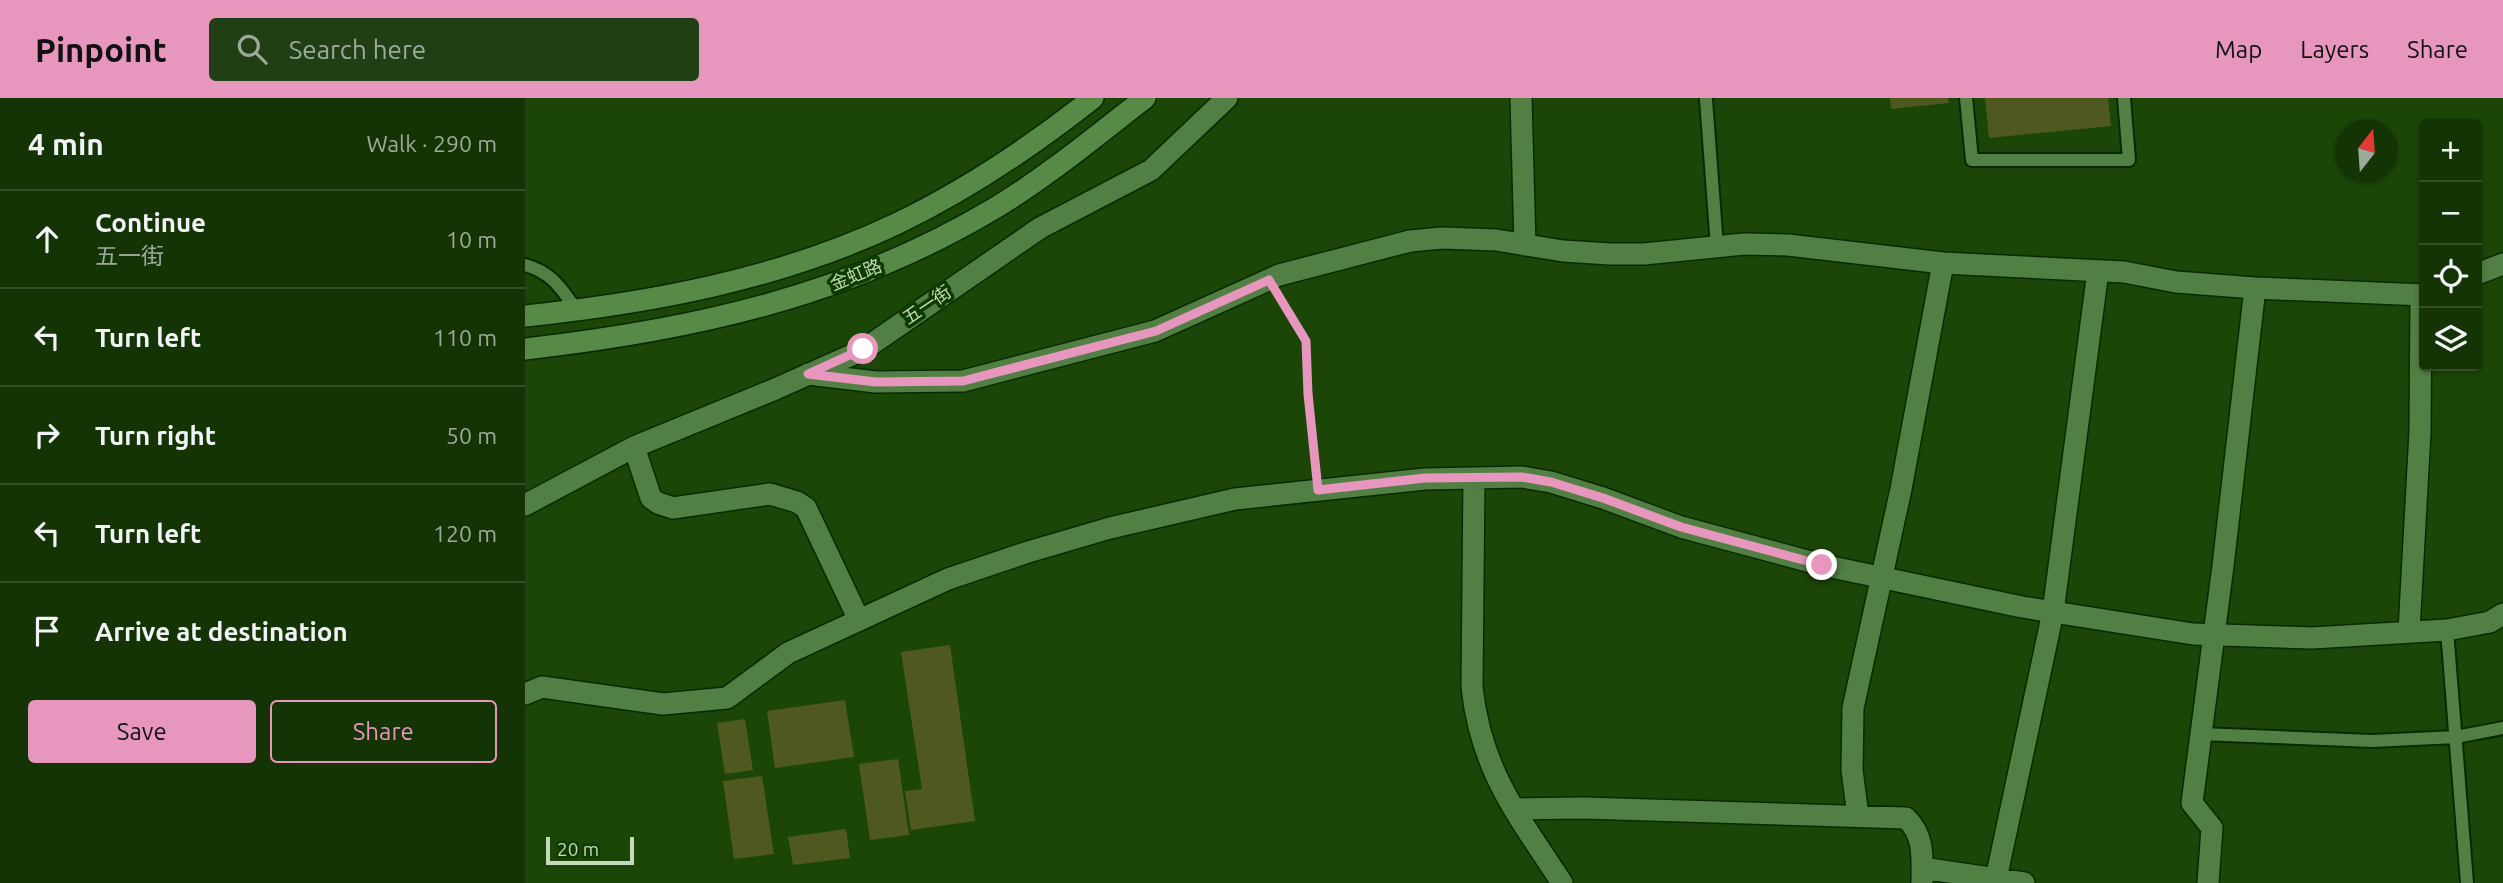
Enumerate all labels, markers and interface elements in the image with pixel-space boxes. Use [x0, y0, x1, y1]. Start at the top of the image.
search box [209, 18, 699, 81]
icon: search [233, 30, 271, 68]
text: Pinpoint [35, 31, 167, 68]
text: Search here [289, 35, 426, 64]
text: Map [2215, 36, 2262, 63]
text: Layers [2300, 36, 2369, 63]
text: Share [2407, 36, 2468, 63]
north arrow [2335, 119, 2398, 182]
map controls [2419, 119, 2482, 371]
button: + [2419, 119, 2482, 182]
text: 4 min [28, 127, 104, 161]
text: Walk · 290 m [366, 131, 497, 156]
button: − [2419, 182, 2482, 245]
text: Continue [95, 208, 206, 237]
icon: ahead [28, 220, 66, 258]
text: 10 m [446, 227, 497, 252]
text: 五一街 [95, 243, 164, 268]
button: locate [2419, 245, 2482, 308]
street label: 金虹路 [827, 255, 884, 293]
street label: 五一街 [898, 281, 954, 328]
button: layers [2419, 308, 2482, 371]
icon: left [28, 318, 66, 356]
text: Turn left [95, 323, 201, 352]
text: 110 m [433, 325, 497, 350]
route start [847, 333, 878, 364]
icon: right [28, 416, 66, 454]
text: Turn right [95, 421, 216, 450]
text: 50 m [446, 423, 497, 448]
icon: left [28, 514, 66, 552]
text: Turn left [95, 519, 201, 548]
text: 120 m [433, 521, 497, 546]
route end [1806, 549, 1837, 580]
icon: arrive [28, 612, 66, 650]
text: Arrive at destination [95, 617, 348, 646]
button: Save [28, 700, 256, 763]
button: Share [270, 700, 497, 763]
scale bar [546, 834, 633, 866]
text: 20 m [557, 838, 599, 860]

